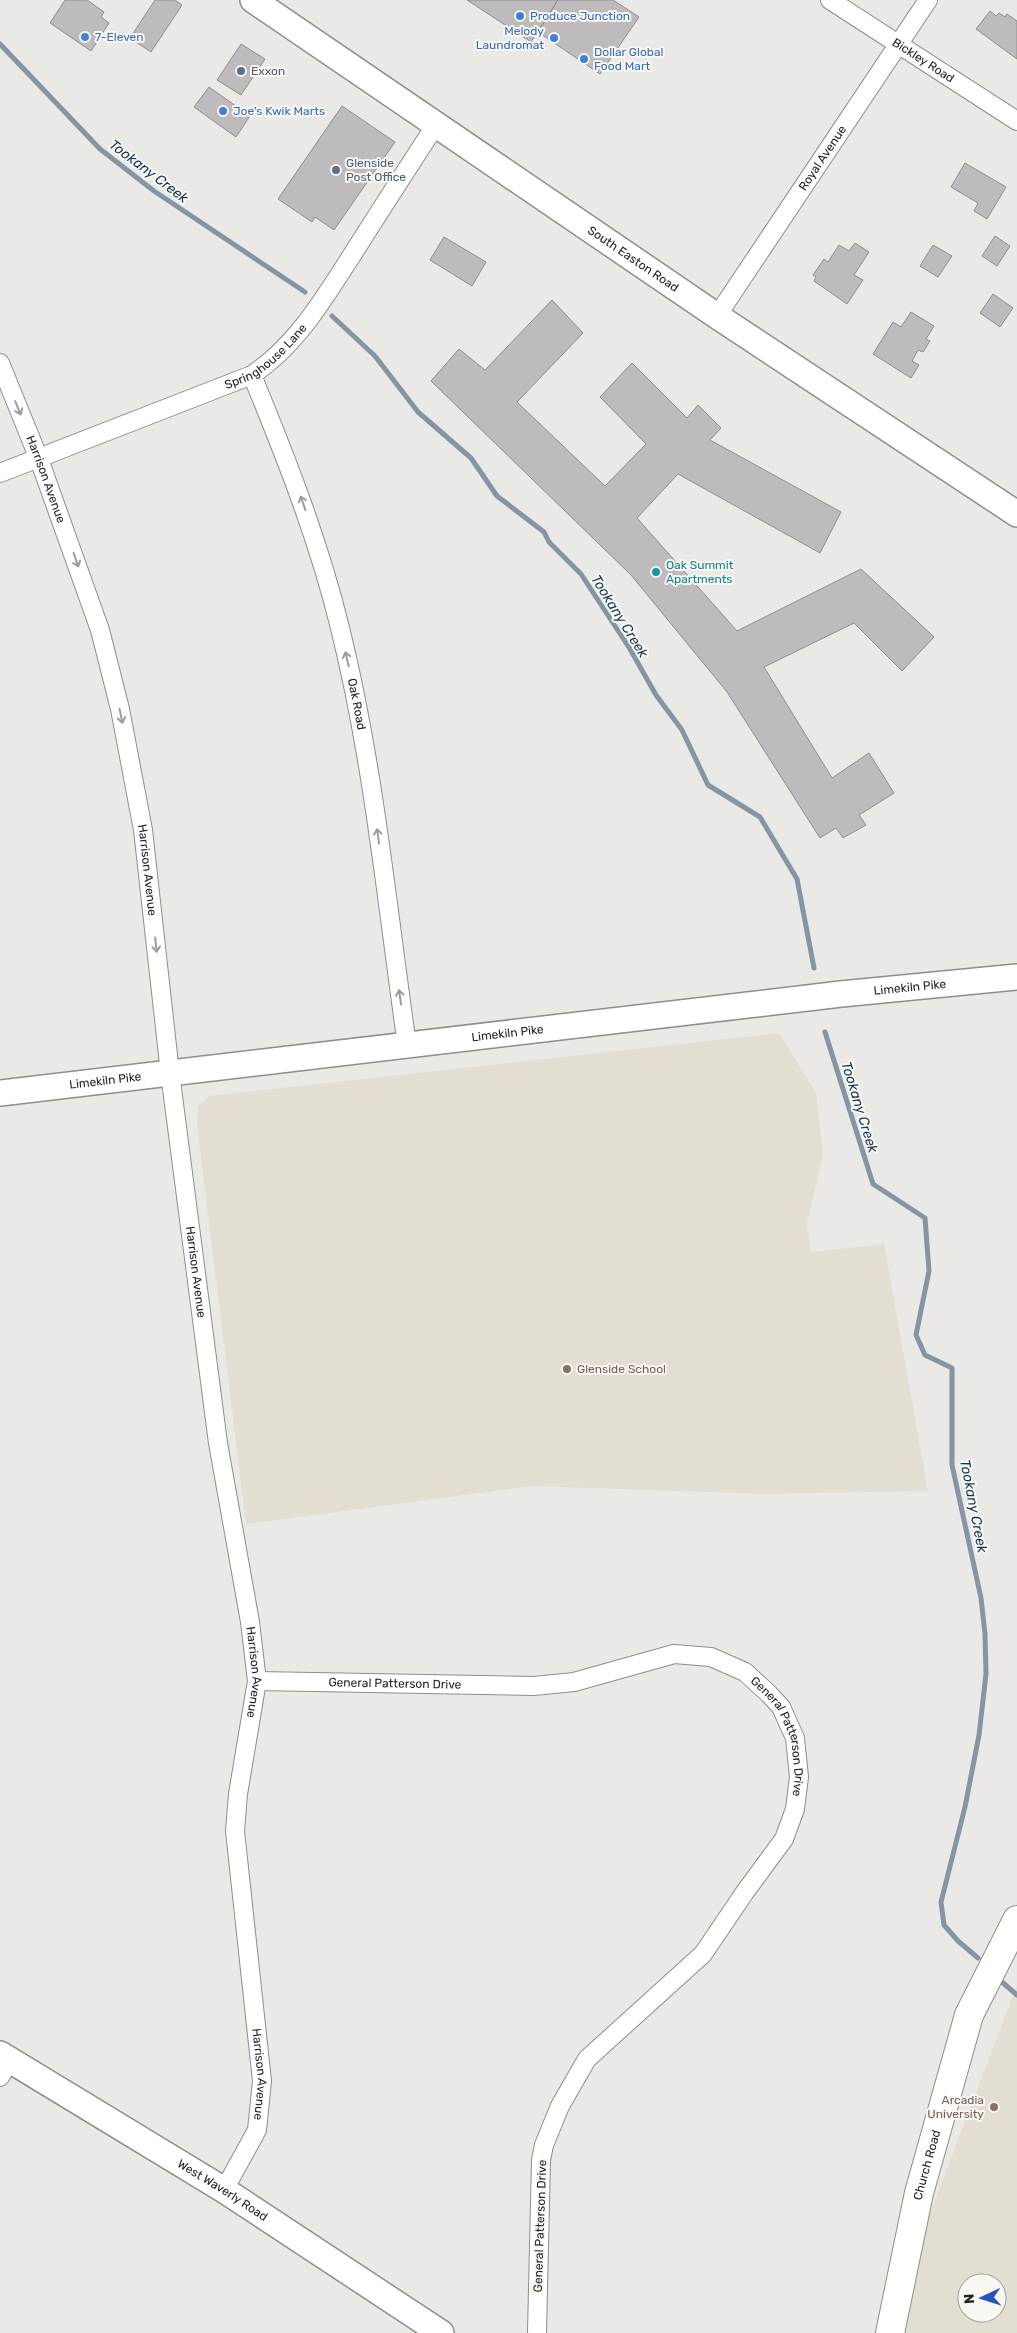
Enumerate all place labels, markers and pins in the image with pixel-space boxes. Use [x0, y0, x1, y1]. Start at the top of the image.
place label: Produce Junction [530, 9, 630, 23]
marker: Produce Junction [514, 10, 526, 22]
place label: Melody Laundromat [476, 24, 544, 52]
place label: 7-Eleven [95, 30, 144, 44]
marker: 7-Eleven [79, 31, 91, 43]
marker: Melody Laundromat [548, 32, 560, 44]
place label: Dollar Global Food Mart [594, 45, 664, 73]
marker: Dollar Global Food Mart [578, 53, 590, 65]
place label: Exxon [251, 64, 285, 78]
marker: Exxon [235, 65, 247, 77]
place label: Joe's Kwik Marts [233, 104, 325, 118]
marker: Joe's Kwik Marts [217, 105, 229, 117]
place label: Glenside Post Office [346, 156, 406, 184]
marker: Glenside Post Office [330, 164, 342, 176]
place label: Oak Summit Apartments [666, 558, 734, 586]
marker: Oak Summit Apartments [650, 566, 662, 578]
place label: Glenside School [577, 1362, 666, 1376]
marker: Glenside School [561, 1363, 573, 1375]
place label: Arcadia University [927, 2093, 984, 2121]
marker: Arcadia University [988, 2101, 1000, 2113]

